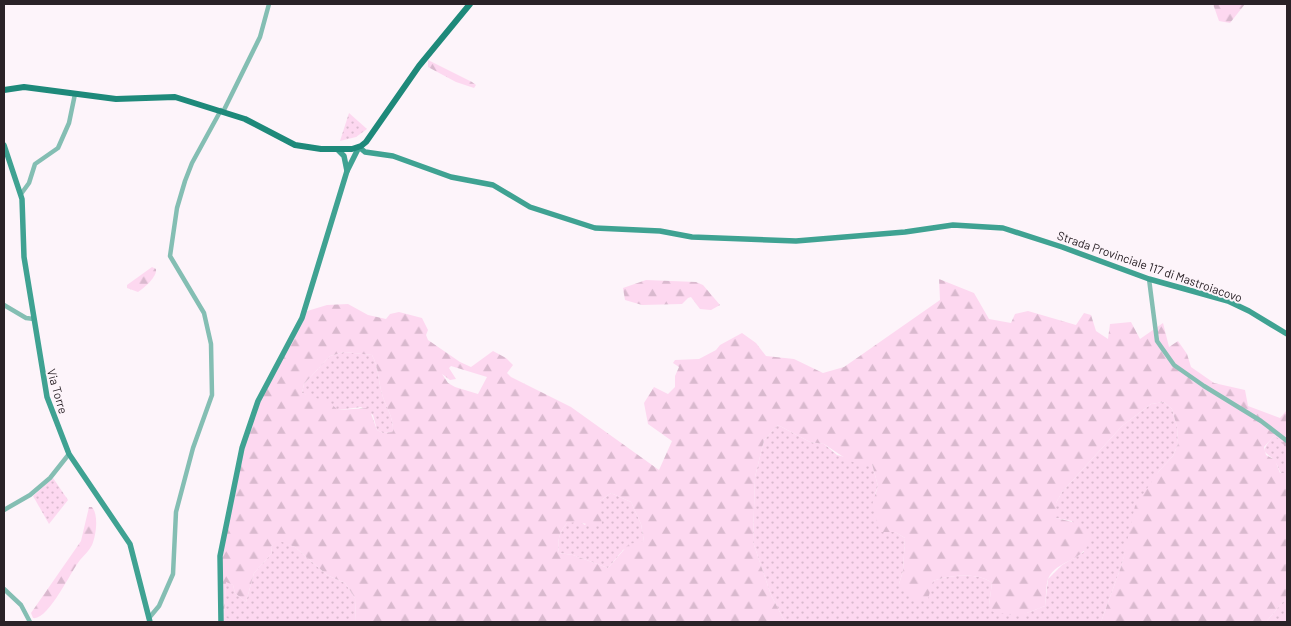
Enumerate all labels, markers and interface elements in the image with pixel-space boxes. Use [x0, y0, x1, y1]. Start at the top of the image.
street label: Strada Provinciale 117 di Mastroiacovo [1056, 228, 1244, 304]
street label: Via Torre [45, 367, 71, 415]

